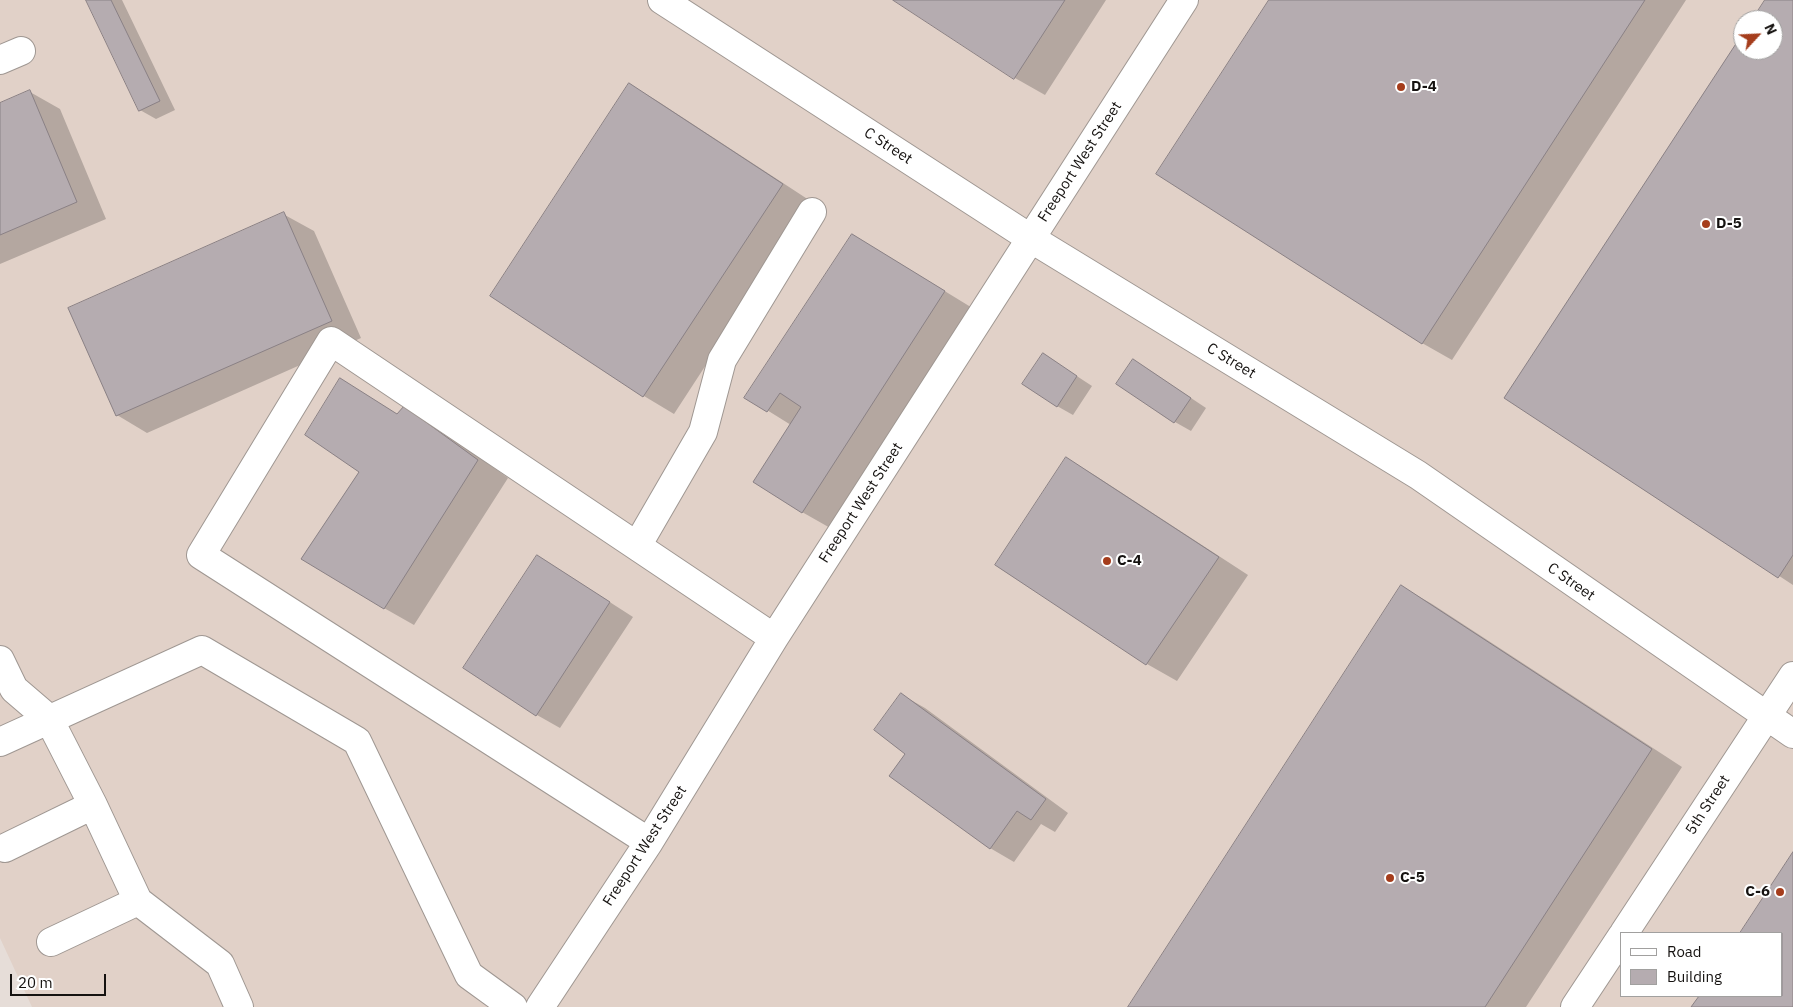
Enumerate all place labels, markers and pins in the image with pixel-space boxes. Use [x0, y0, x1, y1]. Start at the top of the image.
place label: D-4 [1411, 78, 1437, 96]
marker: D-4 [1395, 81, 1407, 93]
place label: D-5 [1716, 215, 1742, 233]
marker: D-5 [1700, 218, 1712, 230]
place label: C-4 [1117, 552, 1142, 570]
marker: C-4 [1101, 555, 1113, 567]
place label: C-5 [1400, 869, 1425, 887]
marker: C-5 [1384, 872, 1396, 884]
place label: C-6 [1745, 883, 1770, 901]
marker: C-6 [1774, 886, 1786, 898]

